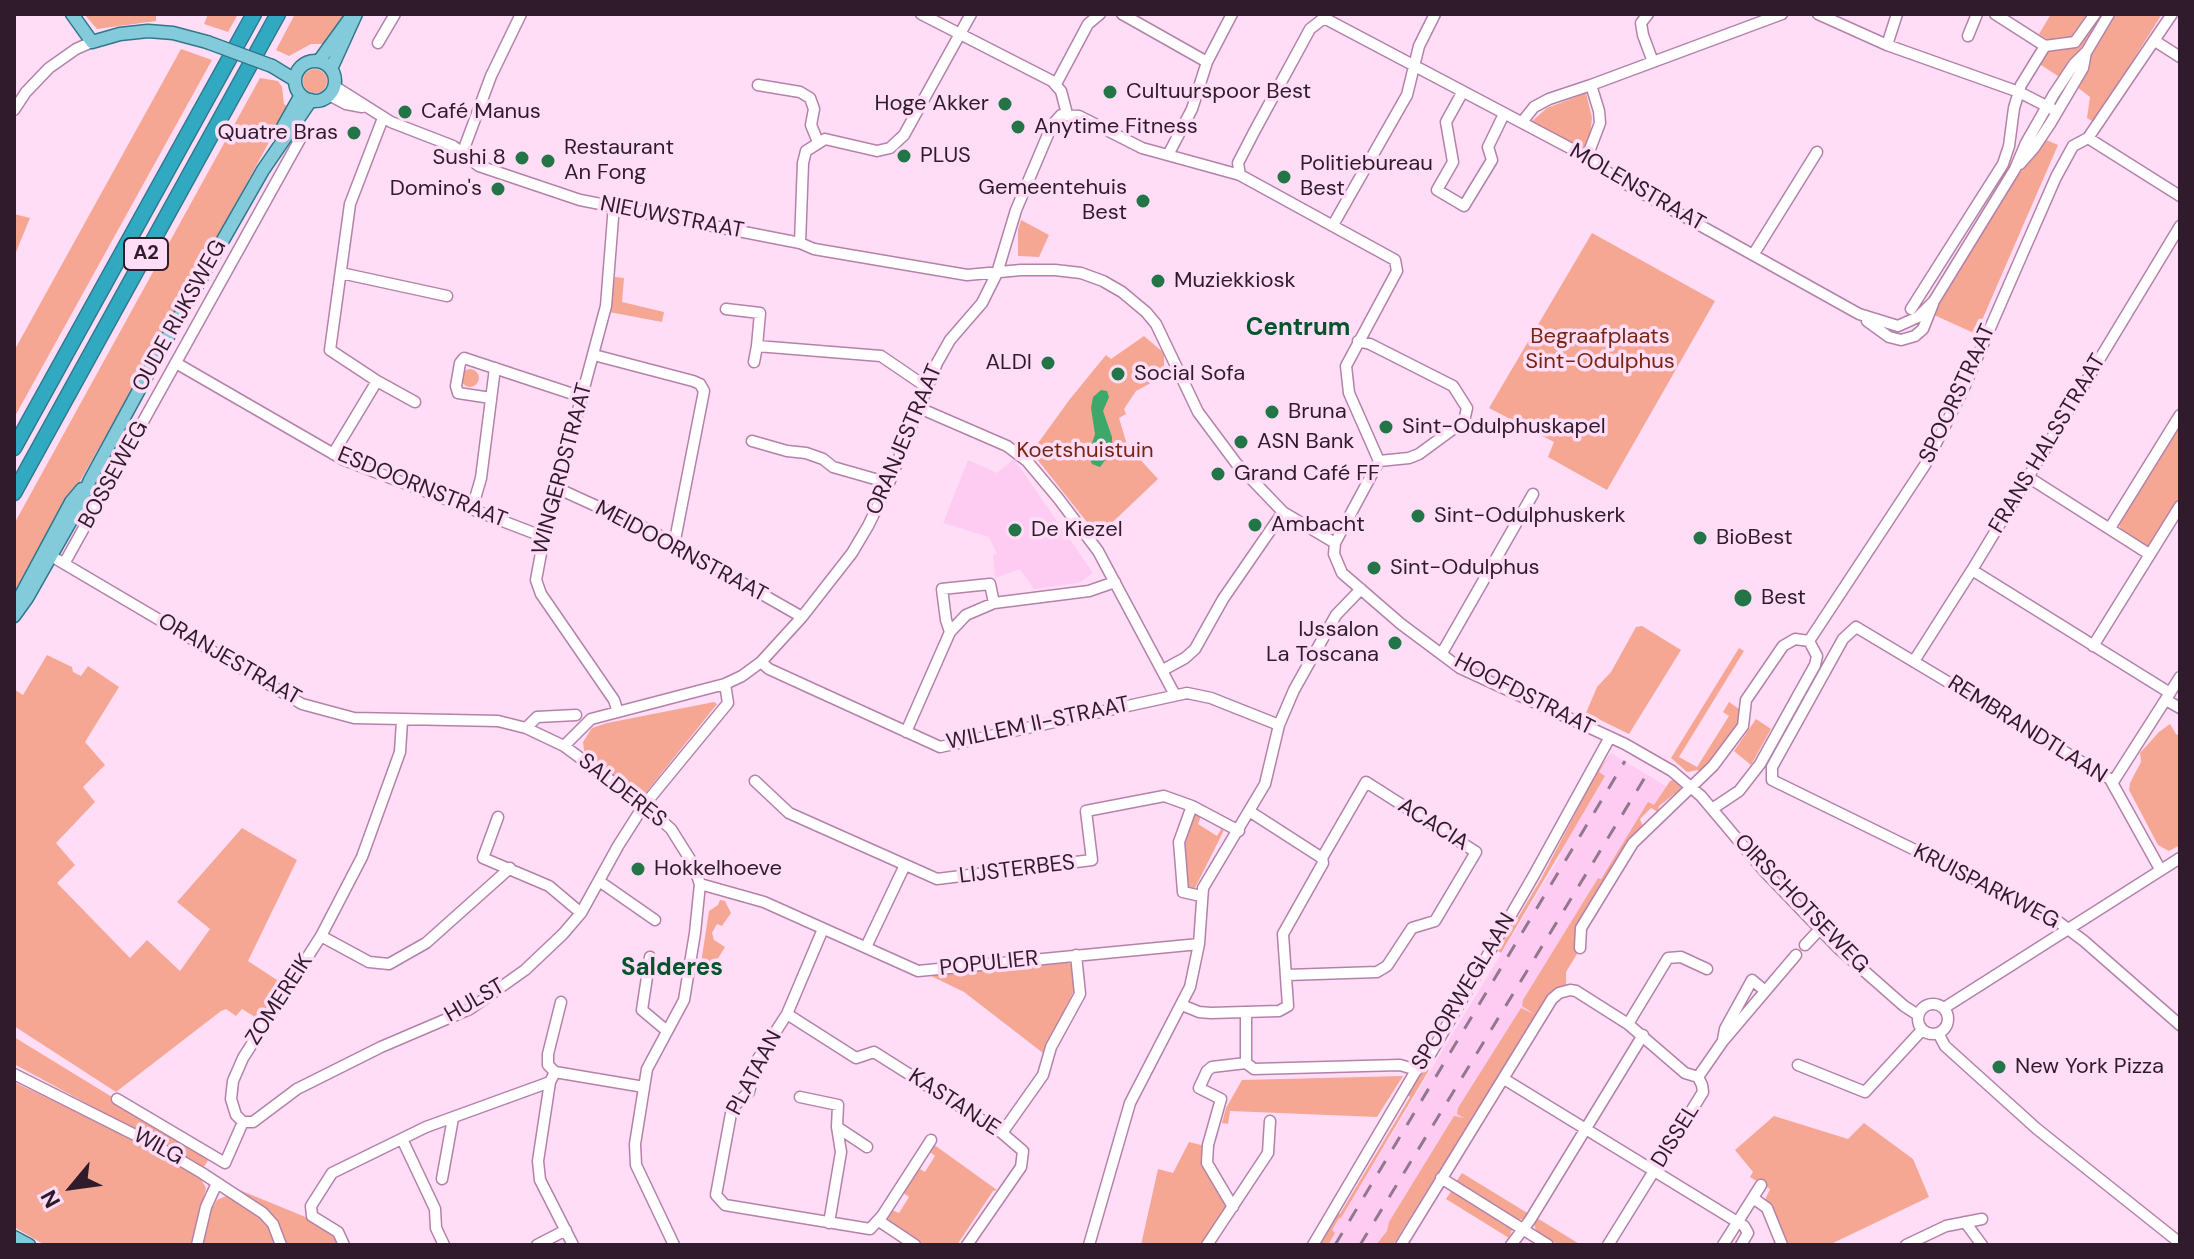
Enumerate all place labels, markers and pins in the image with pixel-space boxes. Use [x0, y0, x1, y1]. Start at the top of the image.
place label: Cultuurspoor Best [1126, 79, 1311, 105]
marker: Cultuurspoor Best [1101, 83, 1119, 101]
place label: Hoge Akker [875, 91, 989, 117]
marker: Hoge Akker [996, 95, 1014, 113]
place label: Café Manus [421, 99, 541, 125]
marker: Café Manus [396, 103, 414, 121]
place label: Anytime Fitness [1034, 114, 1198, 140]
marker: Anytime Fitness [1009, 118, 1027, 136]
place label: Quatre Bras [218, 120, 338, 146]
marker: Quatre Bras [345, 124, 363, 142]
place label: Restaurant An Fong [564, 135, 674, 186]
place label: PLUS [920, 143, 971, 169]
place label: Sushi 8 [432, 145, 506, 171]
marker: PLUS [895, 147, 913, 165]
marker: Sushi 8 [513, 149, 531, 167]
place label: Politiebureau Best [1300, 151, 1433, 202]
marker: Restaurant An Fong [539, 152, 557, 170]
marker: Politiebureau Best [1275, 168, 1293, 186]
place label: Gemeentehuis Best [978, 175, 1127, 226]
place label: Domino's [390, 176, 482, 202]
marker: Domino's [489, 180, 507, 198]
marker: Gemeentehuis Best [1134, 192, 1152, 210]
place label: Muziekkiosk [1174, 268, 1296, 294]
marker: Muziekkiosk [1149, 272, 1167, 290]
place label: ALDI [986, 350, 1032, 376]
marker: ALDI [1039, 354, 1057, 372]
place label: Social Sofa [1134, 361, 1245, 387]
marker: Social Sofa [1109, 365, 1127, 383]
place label: Bruna [1288, 399, 1347, 425]
marker: Bruna [1263, 403, 1281, 421]
place label: Sint-Odulphuskapel [1402, 414, 1606, 440]
marker: Sint-Odulphuskapel [1377, 418, 1395, 436]
place label: ASN Bank [1257, 429, 1354, 455]
marker: ASN Bank [1232, 433, 1250, 451]
place label: Grand Café FF [1234, 461, 1380, 487]
marker: Grand Café FF [1209, 465, 1227, 483]
place label: Sint-Odulphuskerk [1434, 503, 1626, 529]
marker: Sint-Odulphuskerk [1409, 507, 1427, 525]
place label: Ambacht [1271, 512, 1365, 538]
marker: Ambacht [1246, 516, 1264, 534]
place label: De Kiezel [1031, 517, 1123, 543]
marker: De Kiezel [1006, 521, 1024, 539]
place label: BioBest [1716, 525, 1793, 551]
marker: BioBest [1691, 529, 1709, 547]
place label: Sint-Odulphus [1390, 555, 1540, 581]
marker: Sint-Odulphus [1365, 559, 1383, 577]
place label: Best [1761, 585, 1806, 611]
marker: Best [1732, 587, 1754, 609]
place label: IJssalon La Toscana [1266, 617, 1379, 668]
marker: IJssalon La Toscana [1386, 634, 1404, 652]
place label: Hokkelhoeve [654, 856, 782, 882]
marker: Hokkelhoeve [629, 860, 647, 878]
place label: New York Pizza [2015, 1054, 2164, 1080]
marker: New York Pizza [1990, 1058, 2008, 1076]

